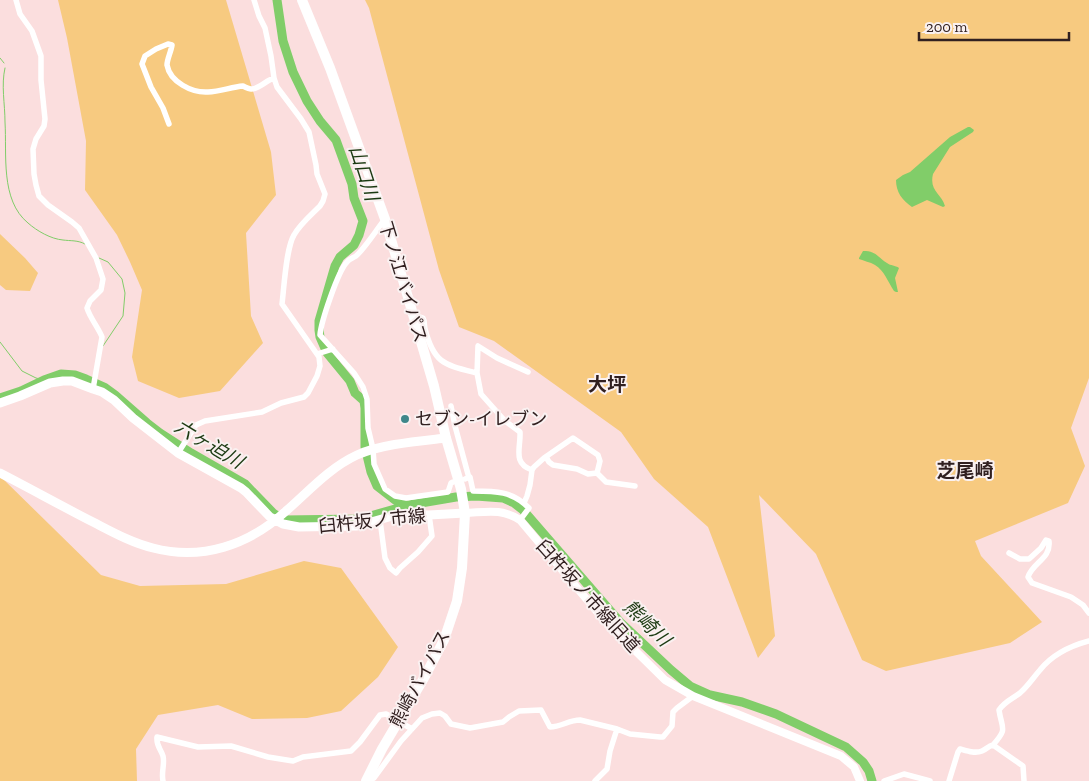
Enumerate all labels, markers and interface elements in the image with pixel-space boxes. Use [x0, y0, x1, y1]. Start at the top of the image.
scale bar [919, 10, 1069, 42]
text: 200 m [926, 18, 967, 36]
water label: 山口川 [344, 142, 384, 206]
street label: 下ノ江バイパス [374, 219, 432, 345]
district label: 大坪 [588, 373, 626, 396]
place label: セブン-イレブン [415, 408, 547, 430]
marker: セブン-イレブン [399, 413, 411, 425]
water label: 六ヶ迫川 [170, 415, 249, 474]
district label: 芝尾崎 [936, 459, 994, 482]
street label: 臼杵坂ノ市線 [317, 504, 427, 538]
street label: 臼杵坂ノ市線旧道 [532, 535, 644, 657]
water label: 熊崎川 [619, 595, 677, 652]
street label: 熊崎バイパス [385, 626, 455, 732]

